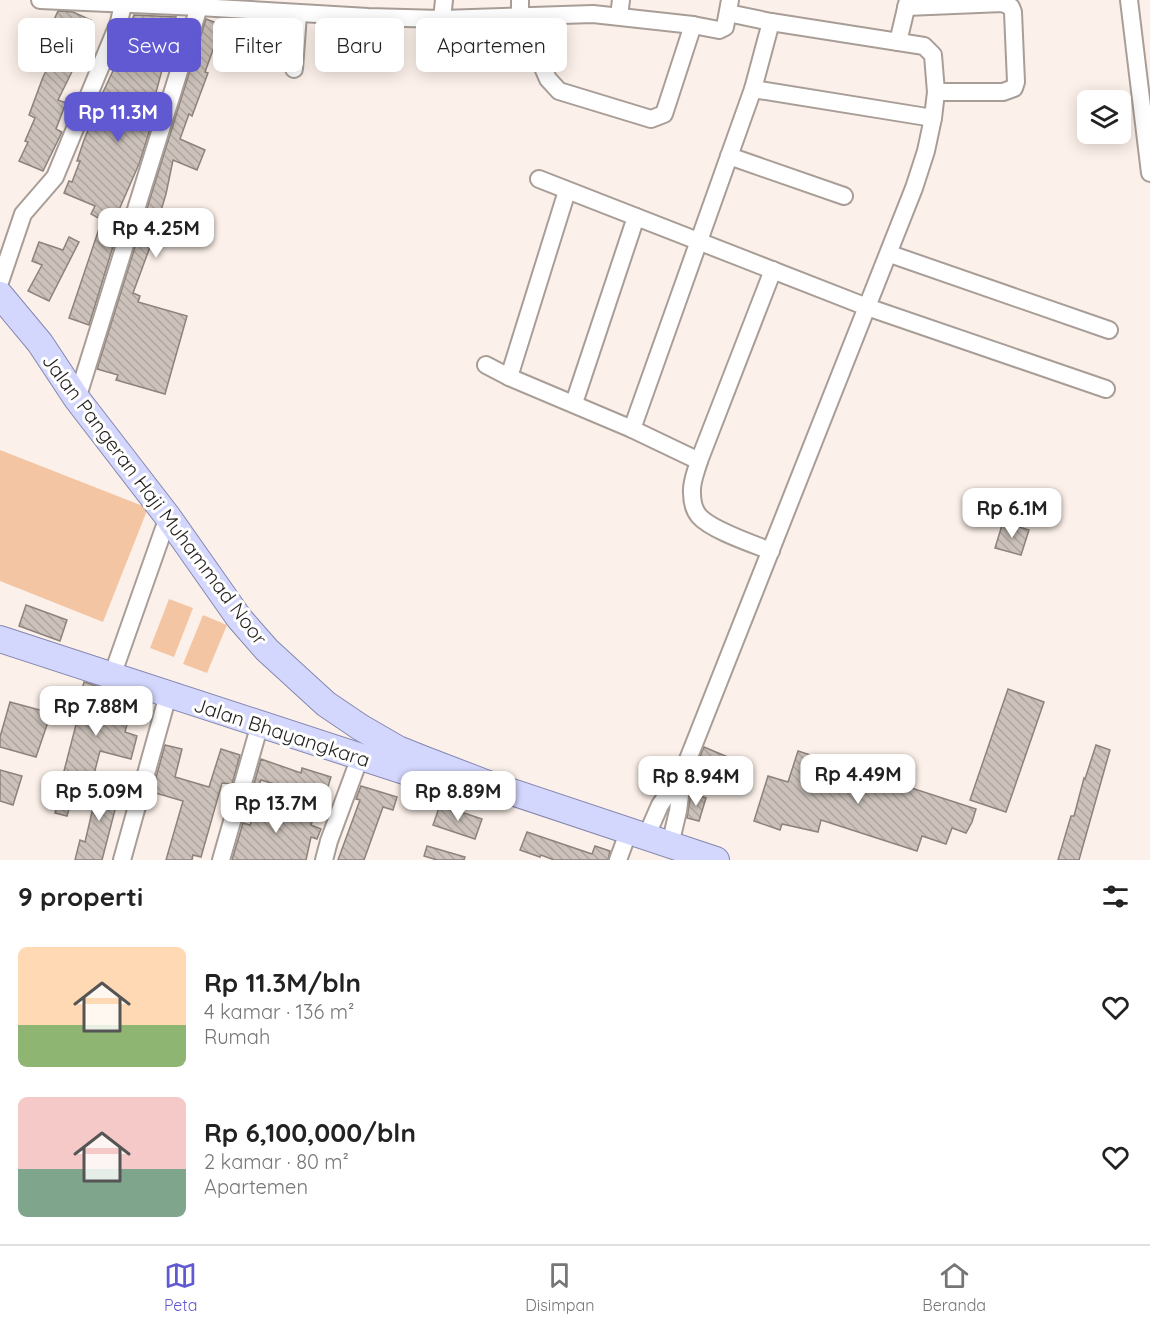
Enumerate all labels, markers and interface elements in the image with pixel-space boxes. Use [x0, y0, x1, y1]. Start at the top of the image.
chip: Beli [18, 18, 95, 72]
chip: Sewa [107, 18, 201, 72]
chip: Filter [213, 18, 303, 72]
chip: Baru [315, 18, 404, 72]
chip: Apartemen [416, 18, 567, 72]
map controls [1077, 90, 1131, 144]
button: layers [1077, 90, 1131, 144]
pin: Rp 11.3M [56, 92, 180, 143]
text: Rp 11.3M [78, 99, 158, 124]
pin: Rp 4.25M [94, 208, 218, 259]
text: Rp 4.25M [112, 215, 200, 240]
street label: Jalan Pangeran Haji Muhammad Noor [37, 348, 273, 650]
pin: Rp 6.1M [957, 488, 1067, 539]
text: Rp 6.1M [976, 495, 1048, 520]
pin: Rp 7.88M [34, 686, 158, 737]
street label: Jalan Bhayangkara [191, 692, 373, 772]
text: Rp 7.88M [54, 693, 138, 718]
pin: Rp 4.49M [796, 754, 920, 805]
pin: Rp 8.94M [634, 756, 758, 807]
text: Rp 4.49M [814, 761, 902, 786]
text: Rp 8.94M [652, 763, 740, 788]
pin: Rp 5.09M [37, 771, 161, 822]
pin: Rp 8.89M [396, 771, 520, 822]
text: Rp 5.09M [55, 778, 143, 803]
text: Rp 8.89M [415, 778, 501, 803]
pin: Rp 13.7M [214, 783, 338, 834]
text: Rp 13.7M [235, 790, 317, 815]
text: 9 properti [18, 880, 143, 913]
icon: filters [1099, 880, 1132, 913]
text: Rp 11.3M/bln [204, 966, 361, 999]
icon: home [66, 971, 138, 1043]
icon: heart [1099, 991, 1132, 1024]
text: 4 kamar · 136 m² [204, 999, 354, 1024]
text: Rumah [204, 1024, 270, 1049]
text: Rp 6,100,000/bln [204, 1116, 416, 1149]
icon: home [66, 1121, 138, 1193]
icon: heart [1099, 1141, 1132, 1174]
text: 2 kamar · 80 m² [204, 1149, 349, 1174]
text: Apartemen [204, 1174, 308, 1199]
tab: Peta [164, 1259, 197, 1315]
tab: Disimpan [525, 1259, 594, 1315]
tab: Beranda [922, 1259, 986, 1315]

